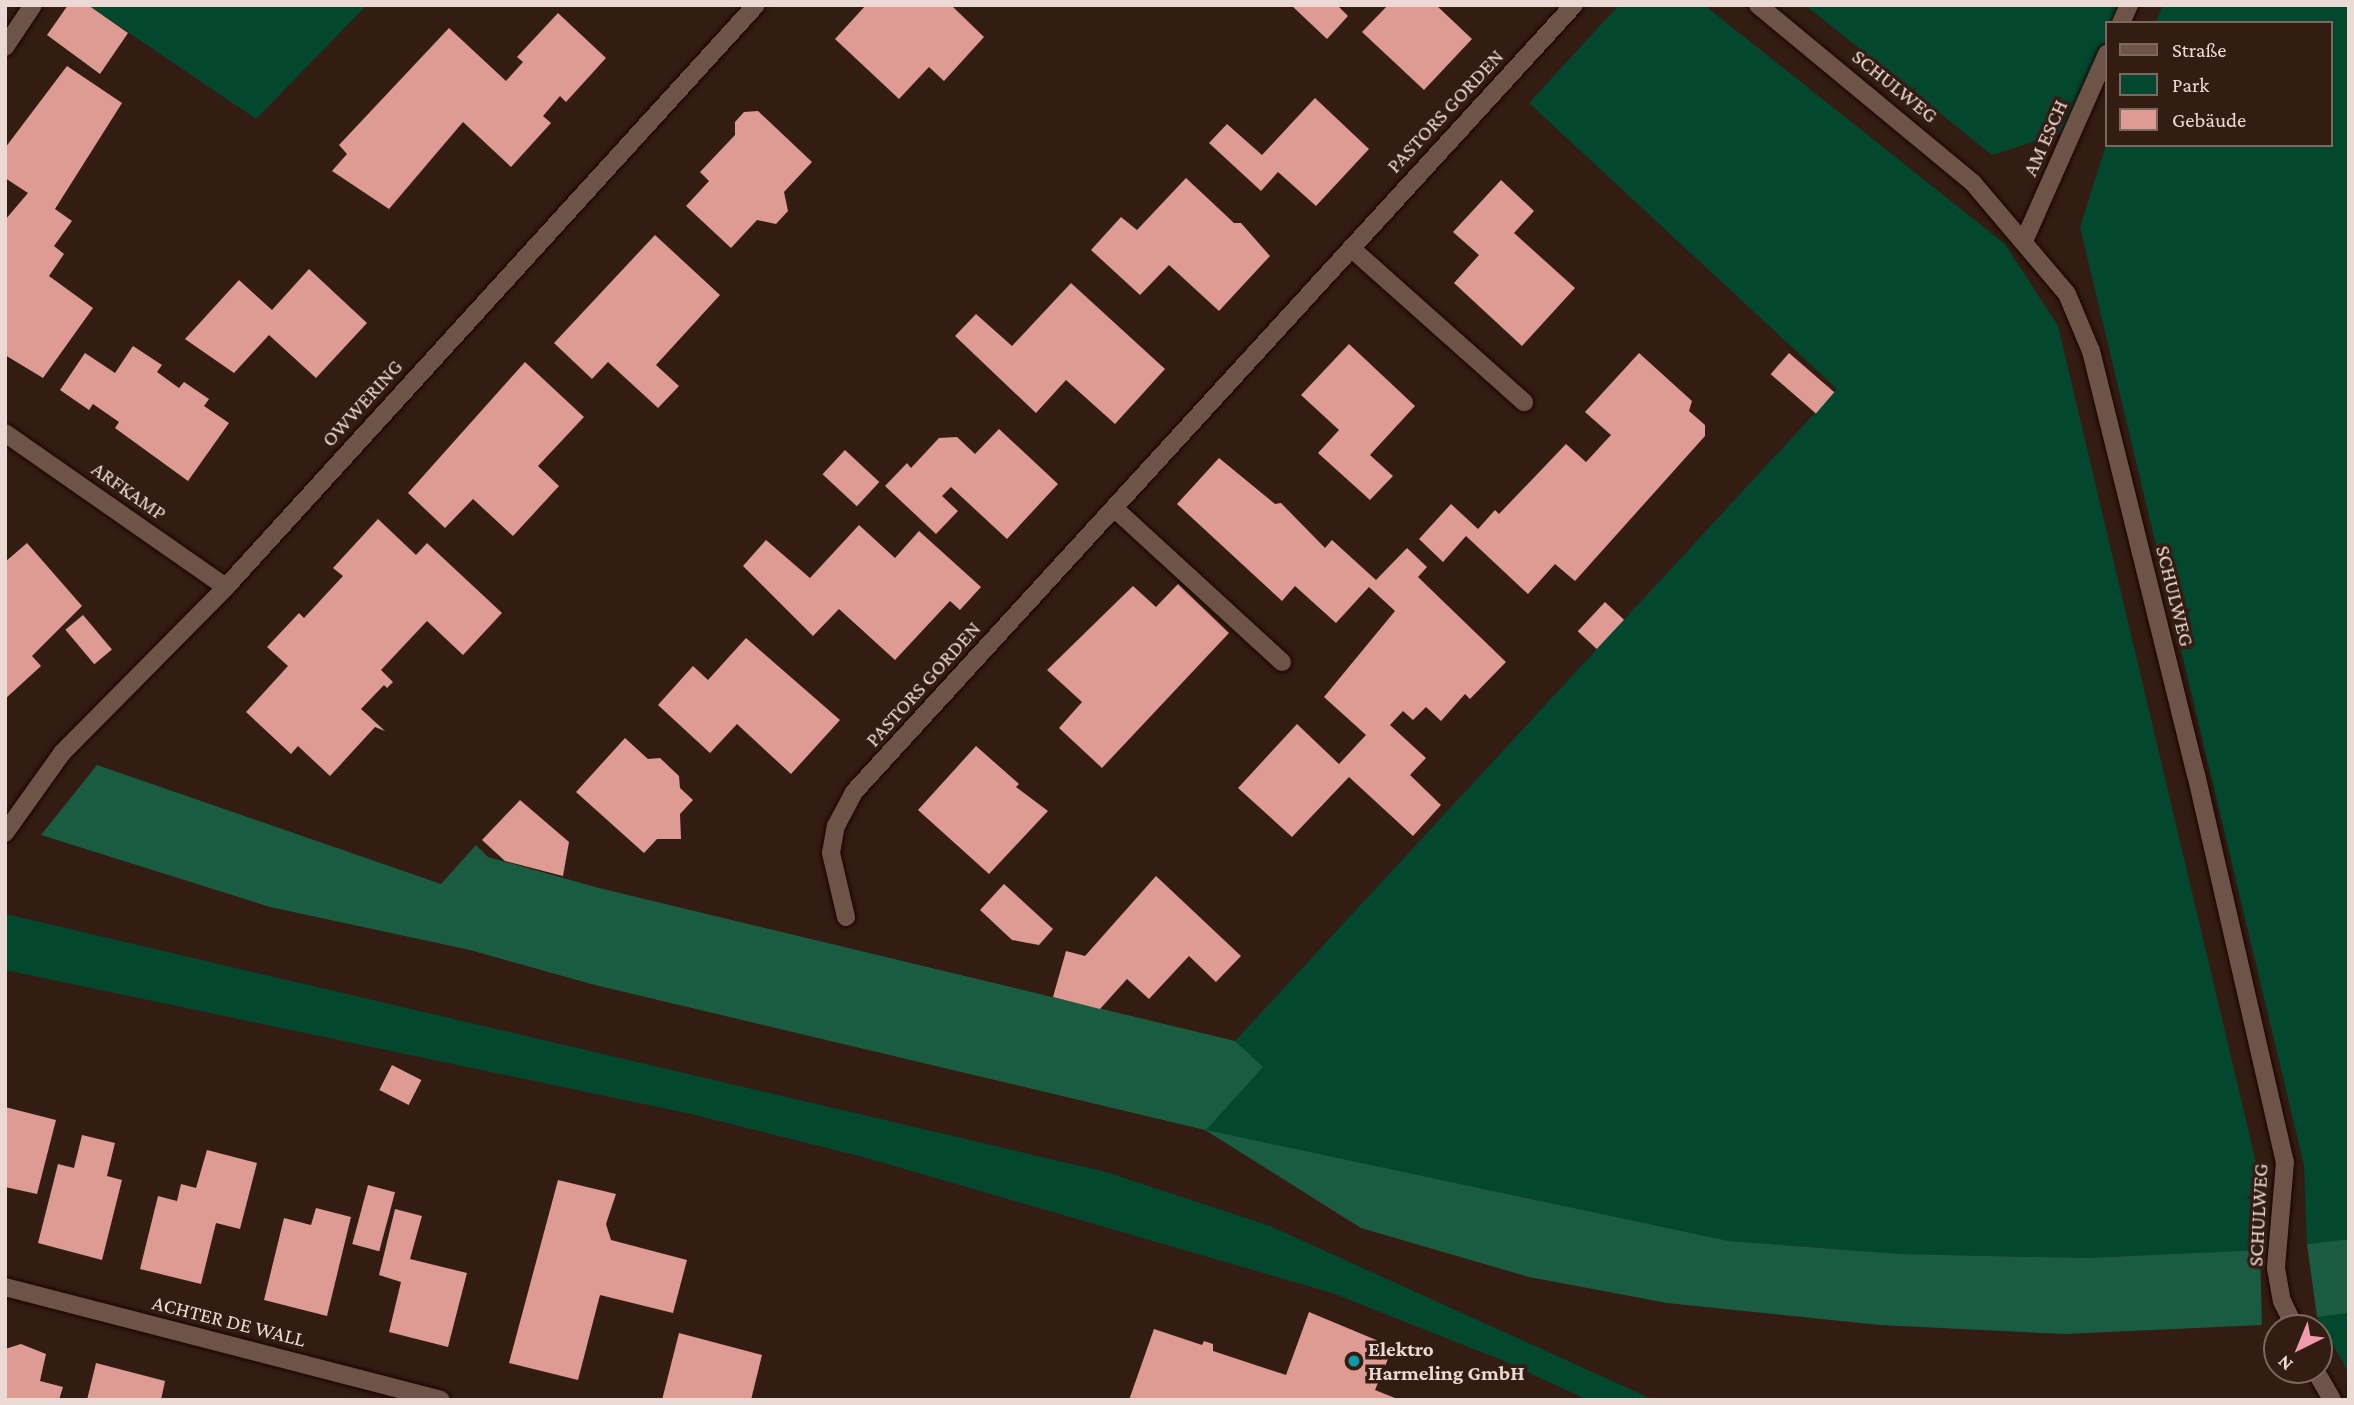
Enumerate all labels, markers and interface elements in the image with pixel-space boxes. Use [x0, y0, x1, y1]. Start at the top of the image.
legend [2106, 21, 2333, 147]
text: Straße [2172, 38, 2226, 62]
street label: PASTORS GORDEN [1381, 44, 1509, 178]
street label: SCHULWEG [1847, 44, 1943, 128]
text: Park [2172, 73, 2209, 97]
street label: AM ESCH [2017, 96, 2073, 180]
text: Gebäude [2172, 108, 2246, 132]
street label: OWWERING [316, 354, 408, 452]
street label: ARFKAMP [87, 456, 171, 526]
street label: SCHULWEG [2150, 543, 2200, 649]
street label: PASTORS GORDEN [860, 616, 986, 752]
street label: SCHULWEG [2243, 1163, 2273, 1267]
street label: ACHTER DE WALL [150, 1290, 308, 1352]
north arrow [2263, 1314, 2333, 1384]
place label: Elektro Harmeling GmbH [1368, 1336, 1525, 1386]
text: N [2273, 1351, 2297, 1375]
marker: Elektro Harmeling GmbH [1346, 1353, 1362, 1369]

